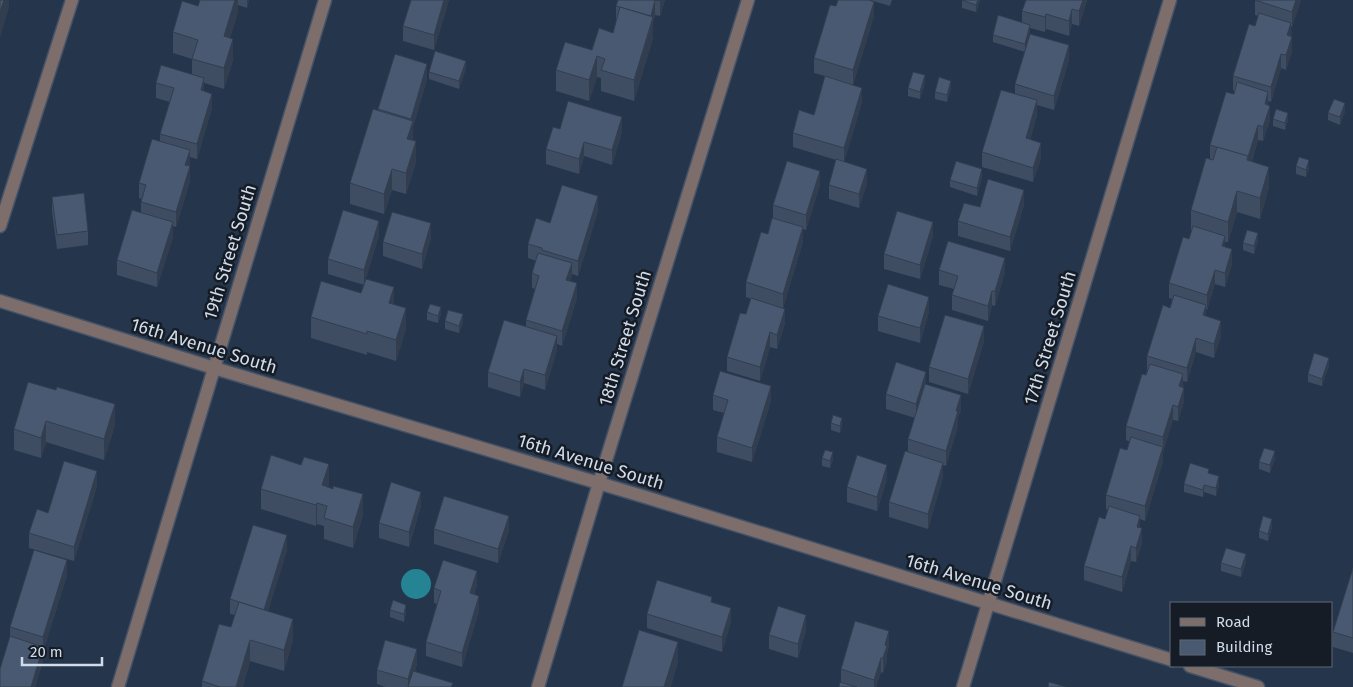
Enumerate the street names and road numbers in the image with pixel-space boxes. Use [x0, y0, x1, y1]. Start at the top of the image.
street label: 19th Street South [199, 182, 261, 322]
street label: 18th Street South [594, 267, 656, 409]
street label: 17th Street South [1019, 268, 1081, 408]
street label: 16th Avenue South [128, 313, 280, 379]
street label: 16th Avenue South [515, 429, 667, 495]
street label: 16th Avenue South [903, 549, 1055, 615]

